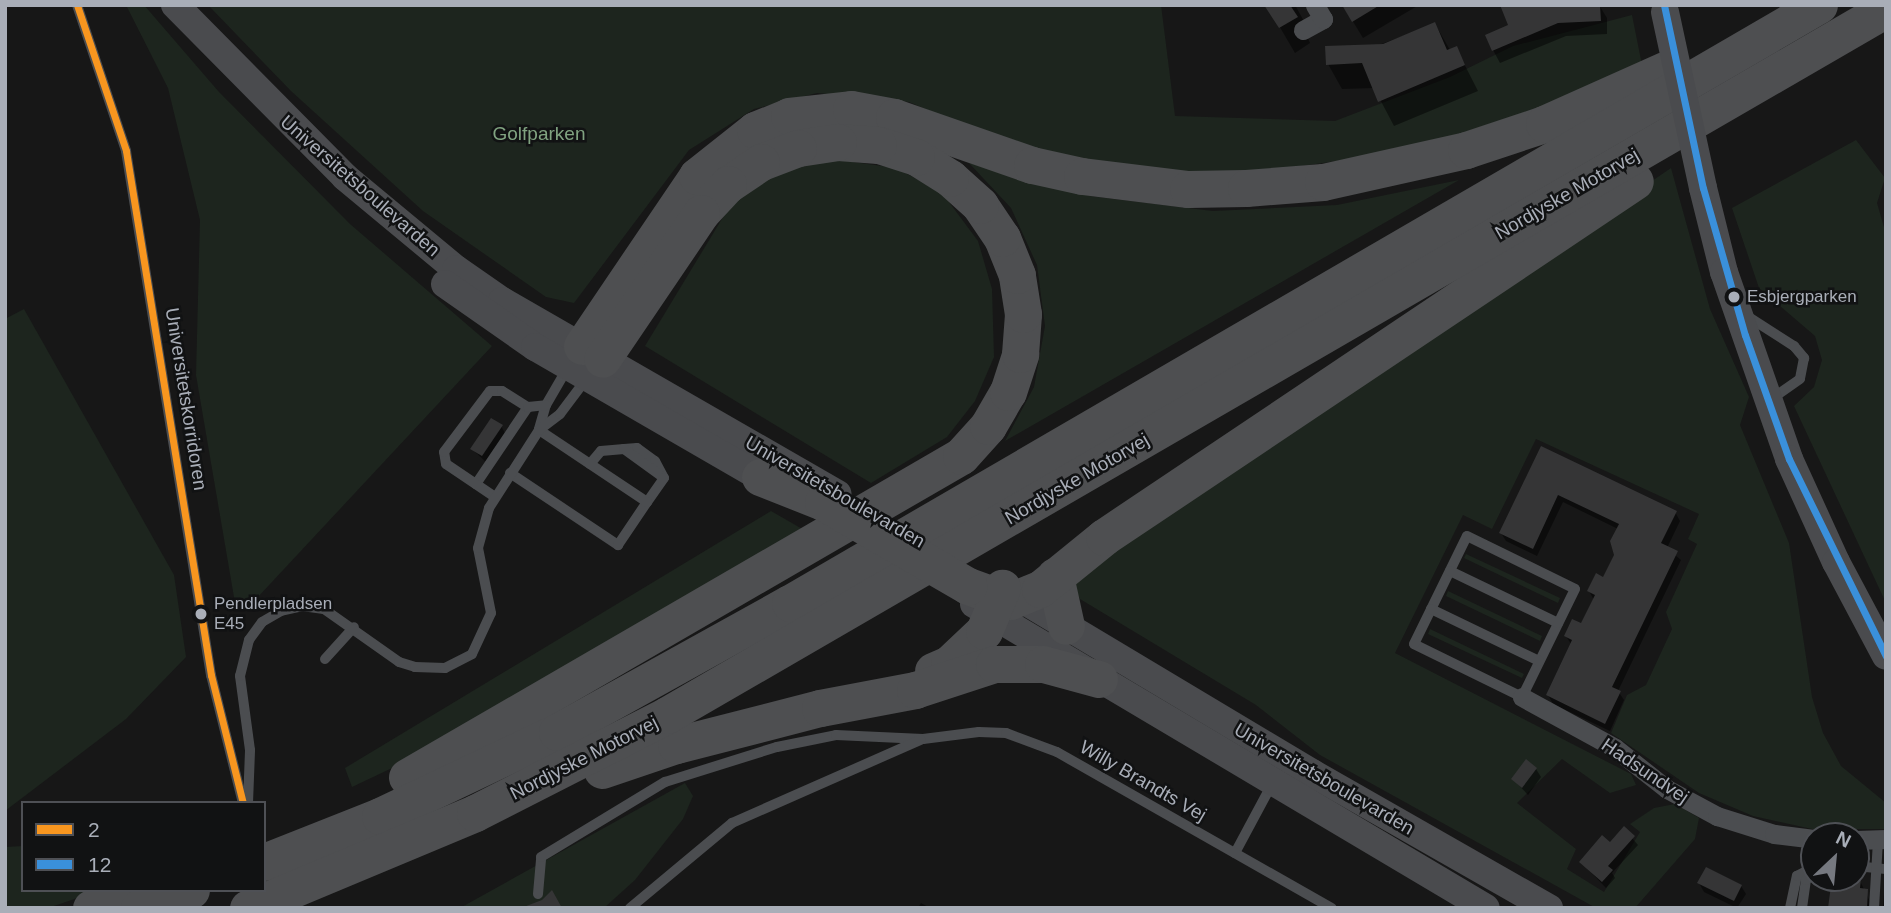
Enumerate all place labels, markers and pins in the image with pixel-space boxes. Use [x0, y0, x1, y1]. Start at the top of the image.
place label: Esbjergparken [1747, 287, 1857, 307]
marker: Esbjergparken [1727, 290, 1741, 304]
place label: Pendlerpladsen E45 [214, 594, 332, 634]
marker: Pendlerpladsen E45 [194, 607, 208, 621]

